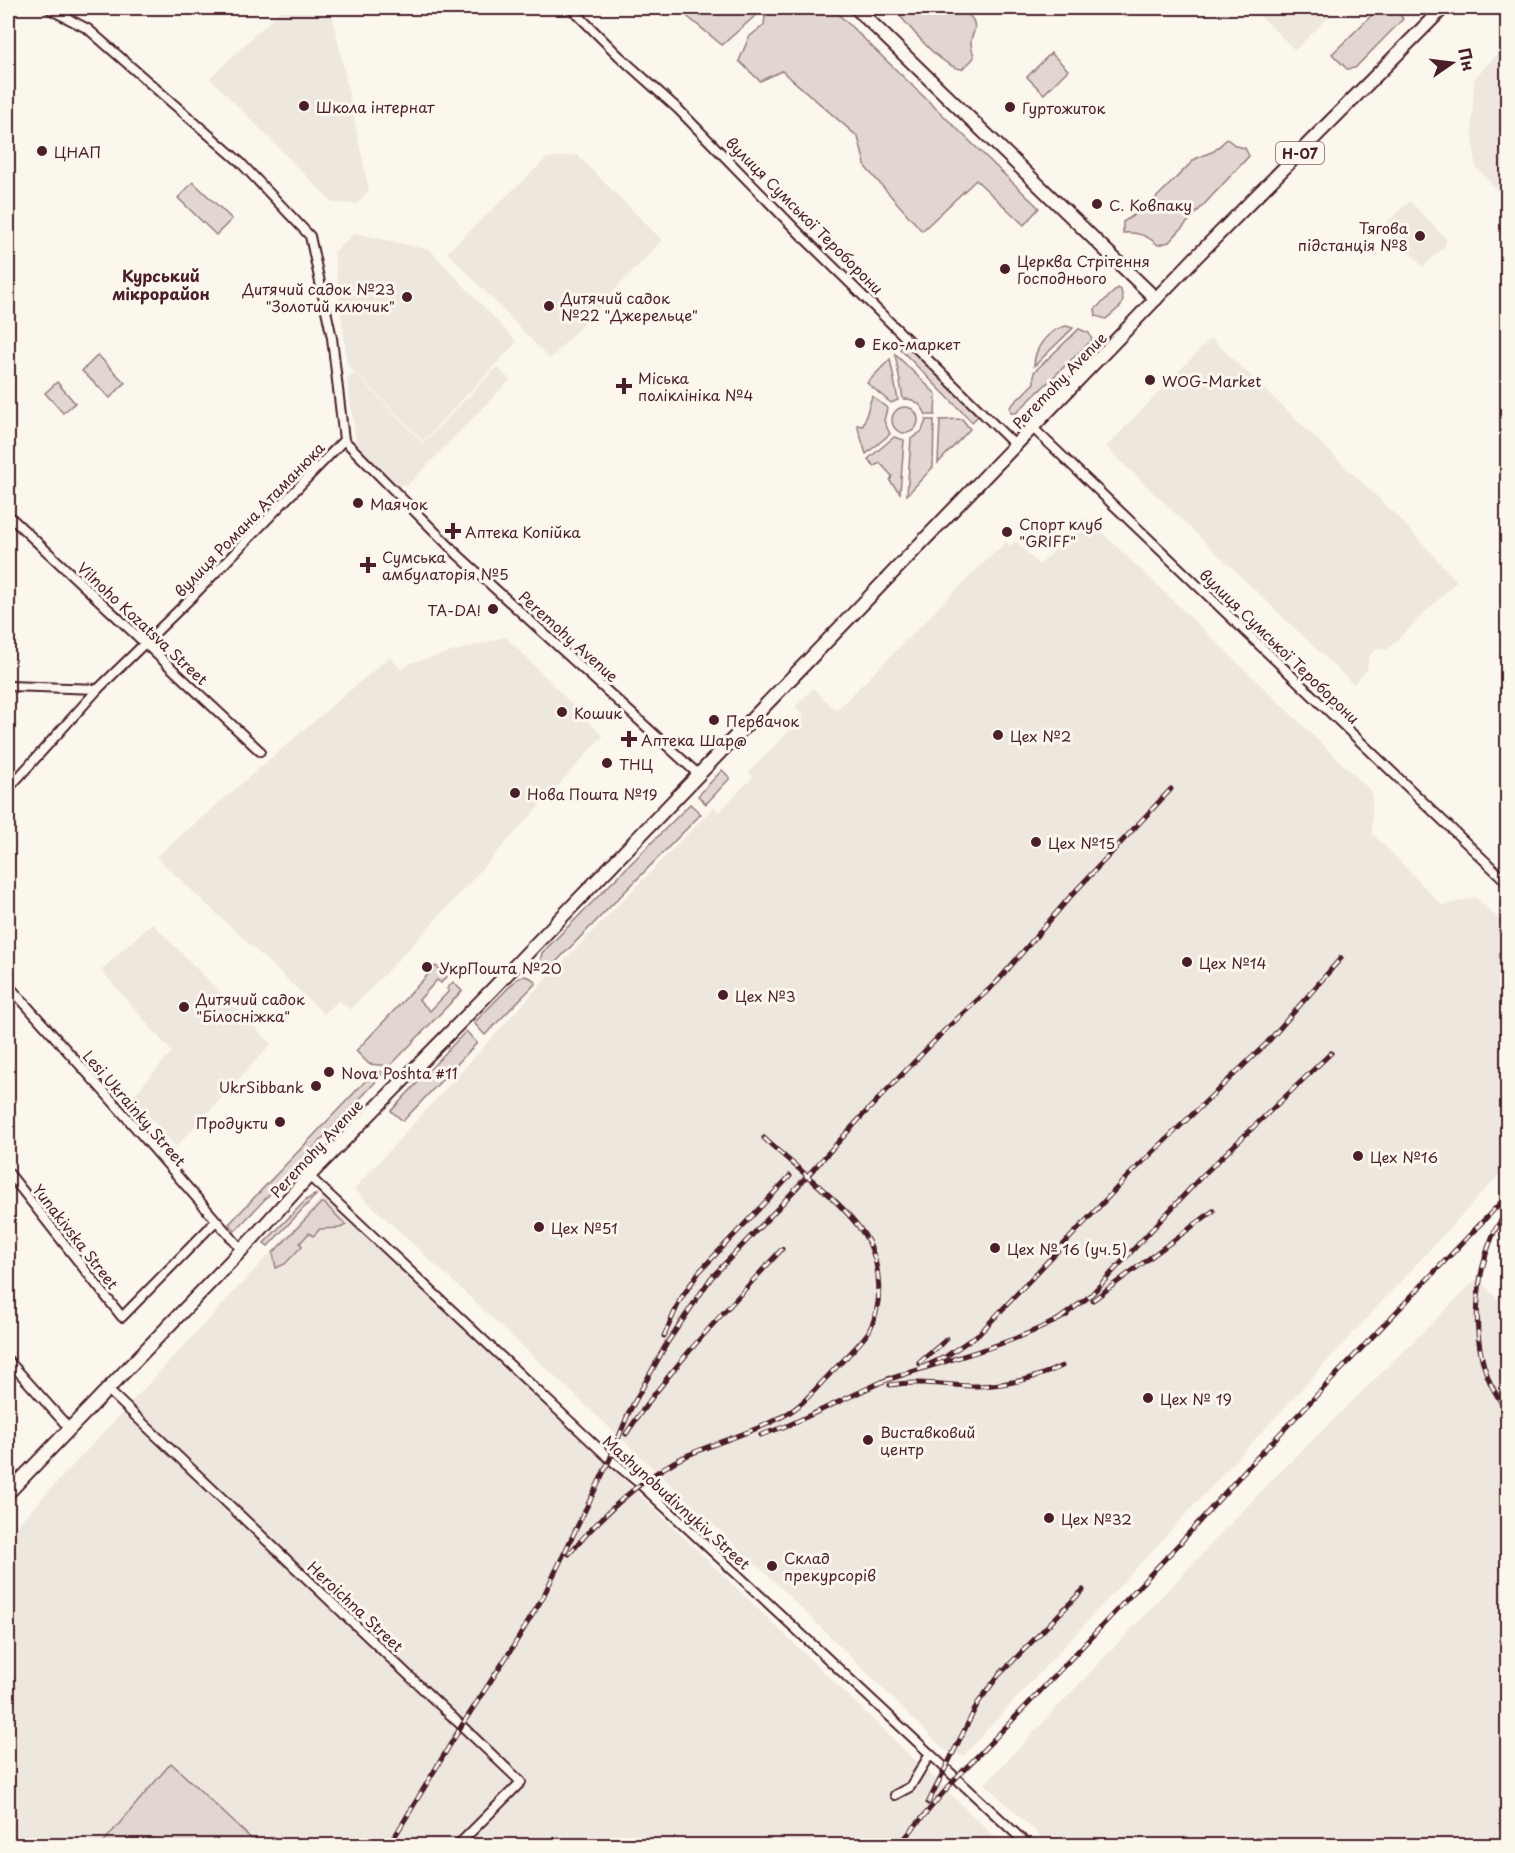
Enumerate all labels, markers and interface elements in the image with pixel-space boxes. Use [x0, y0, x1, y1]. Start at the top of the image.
north arrow [1422, 33, 1482, 93]
text: Пн [1453, 45, 1482, 73]
place label: Школа інтернат [316, 95, 435, 118]
place label: Гуртожиток [1022, 96, 1105, 119]
marker: Школа інтернат [297, 99, 311, 113]
marker: Гуртожиток [1003, 100, 1017, 114]
street label: вулиця Сумської Тероборони [721, 131, 889, 299]
place label: ЦНАП [54, 140, 101, 163]
road number: Н-07 [1276, 142, 1324, 164]
marker: ЦНАП [35, 144, 49, 158]
place label: С. Ковпаку [1109, 193, 1192, 216]
marker: С. Ковпаку [1090, 197, 1104, 211]
place label: Тягова підстанція №8 [1298, 216, 1409, 256]
marker: Тягова підстанція №8 [1413, 229, 1427, 243]
place label: Церква Стрітення Господнього [1017, 249, 1150, 289]
marker: Церква Стрітення Господнього [998, 262, 1012, 276]
district label: Курський мікрорайон [112, 263, 210, 305]
place label: Дитячий садок №23 "Золотий ключик" [241, 277, 395, 317]
place label: Дитячий садок №22 "Джерельце" [560, 286, 698, 326]
marker: Дитячий садок №23 "Золотий ключик" [400, 290, 414, 304]
marker: Дитячий садок №22 "Джерельце" [542, 299, 556, 313]
street label: Peremohy Avenue [1007, 326, 1111, 434]
place label: Еко-маркет [872, 332, 961, 355]
marker: Еко-маркет [853, 336, 867, 350]
place label: Міська поліклініка №4 [638, 366, 753, 406]
place label: WOG-Market [1162, 369, 1261, 392]
marker: WOG-Market [1143, 373, 1157, 387]
marker: Міська поліклініка №4 [615, 377, 633, 395]
street label: вулиця Романа Атаманюка [169, 436, 330, 602]
place label: Маячок [370, 492, 428, 515]
marker: Маячок [351, 496, 365, 510]
place label: Спорт клуб "GRIFF" [1019, 512, 1103, 552]
place label: Аптека Копійка [465, 520, 581, 543]
marker: Аптека Копійка [446, 524, 460, 538]
marker: Спорт клуб "GRIFF" [1000, 525, 1014, 539]
place label: Сумська амбулаторія №5 [382, 545, 509, 585]
street label: Vilnoho Kozatsva Street [73, 556, 213, 690]
marker: Сумська амбулаторія №5 [359, 556, 377, 574]
street label: вулиця Сумської Тероборони [1195, 563, 1365, 729]
street label: Peremohy Avenue [514, 585, 624, 687]
place label: TA-DA! [427, 598, 481, 621]
marker: TA-DA! [486, 602, 500, 616]
place label: Кошик [574, 701, 622, 724]
marker: Кошик [555, 705, 569, 719]
place label: Первачок [726, 709, 799, 732]
marker: Первачок [707, 713, 721, 727]
place label: Цех №2 [1010, 724, 1071, 747]
place label: Аптека Шар@ [641, 728, 747, 751]
marker: Цех №2 [991, 728, 1005, 742]
marker: Аптека Шар@ [622, 732, 636, 746]
place label: ТНЦ [619, 752, 653, 775]
marker: ТНЦ [600, 756, 614, 770]
place label: Нова Пошта №19 [527, 782, 657, 805]
marker: Нова Пошта №19 [508, 786, 522, 800]
place label: Цех №15 [1048, 831, 1115, 854]
marker: Цех №15 [1029, 835, 1043, 849]
place label: Цех №14 [1199, 951, 1267, 974]
marker: Цех №14 [1180, 955, 1194, 969]
place label: УкрПошта №20 [439, 956, 562, 979]
marker: УкрПошта №20 [420, 960, 434, 974]
place label: Цех №3 [735, 984, 796, 1007]
place label: Дитячий садок "Білосніжка" [195, 987, 305, 1027]
marker: Цех №3 [716, 988, 730, 1002]
marker: Дитячий садок "Білосніжка" [177, 1000, 191, 1014]
street label: Lesi Ukrainky Street [78, 1045, 192, 1171]
place label: Nova Poshta #11 [341, 1061, 458, 1084]
marker: Nova Poshta #11 [322, 1065, 336, 1079]
place label: UkrSibbank [219, 1075, 304, 1098]
marker: UkrSibbank [309, 1079, 323, 1093]
street label: Peremohy Avenue [264, 1094, 368, 1202]
place label: Продукти [196, 1111, 268, 1134]
marker: Продукти [273, 1115, 287, 1129]
place label: Цех №16 [1370, 1145, 1438, 1168]
marker: Цех №16 [1351, 1149, 1365, 1163]
street label: Yunakivska Street [28, 1179, 125, 1294]
place label: Цех №51 [551, 1216, 618, 1239]
marker: Цех №51 [532, 1220, 546, 1234]
place label: Цех № 16 (уч.5) [1007, 1237, 1127, 1260]
marker: Цех № 16 (уч.5) [988, 1241, 1002, 1255]
place label: Цех № 19 [1160, 1387, 1232, 1410]
marker: Цех № 19 [1141, 1391, 1155, 1405]
place label: Виставковий центр [880, 1420, 975, 1460]
street label: Mashynobudivnykiv Street [598, 1429, 756, 1575]
marker: Виставковий центр [861, 1433, 875, 1447]
place label: Цех №32 [1061, 1507, 1132, 1530]
marker: Цех №32 [1042, 1511, 1056, 1525]
place label: Склад прекурсорів [784, 1546, 876, 1586]
street label: Heroichna Street [303, 1555, 409, 1657]
marker: Склад прекурсорів [765, 1559, 779, 1573]

